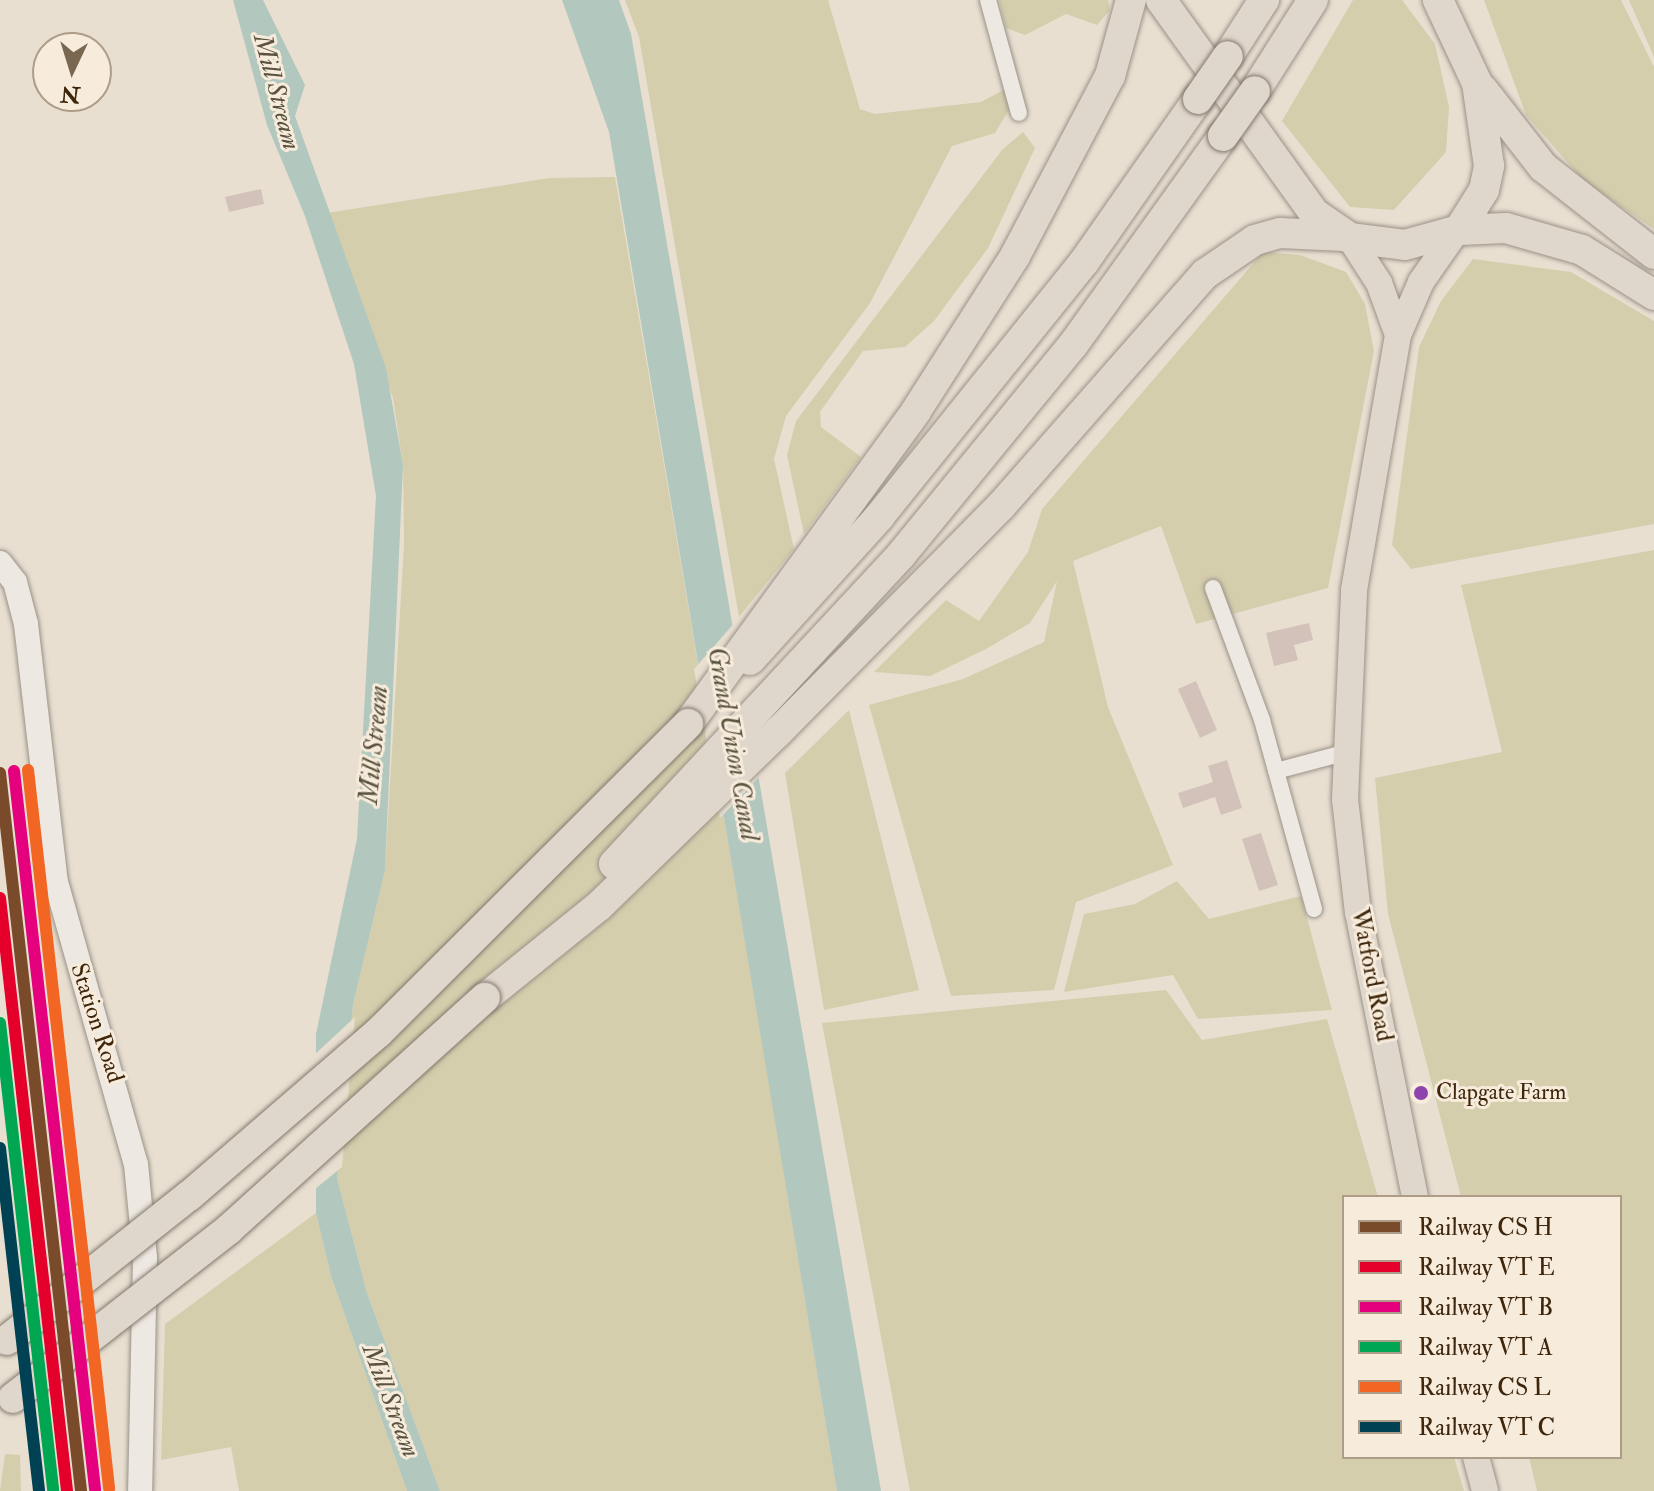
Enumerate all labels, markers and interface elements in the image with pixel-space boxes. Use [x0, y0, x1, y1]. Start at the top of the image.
water label: Mill Stream [246, 31, 306, 153]
north arrow [32, 32, 112, 112]
text: N [60, 79, 81, 109]
water label: Grand Union Canal [700, 645, 764, 843]
water label: Mill Stream [354, 684, 396, 806]
street label: Watford Road [1345, 906, 1399, 1044]
street label: Station Road [64, 959, 130, 1087]
place label: Clapgate Farm [1436, 1080, 1566, 1106]
marker: Clapgate Farm [1413, 1085, 1429, 1101]
legend [1342, 1195, 1622, 1459]
text: Railway CS H [1418, 1212, 1553, 1243]
text: Railway VT E [1418, 1252, 1555, 1283]
text: Railway VT B [1418, 1292, 1553, 1323]
text: Railway VT A [1418, 1332, 1553, 1363]
water label: Mill Stream [354, 1340, 426, 1462]
text: Railway CS L [1418, 1372, 1551, 1403]
text: Railway VT C [1418, 1412, 1555, 1443]

